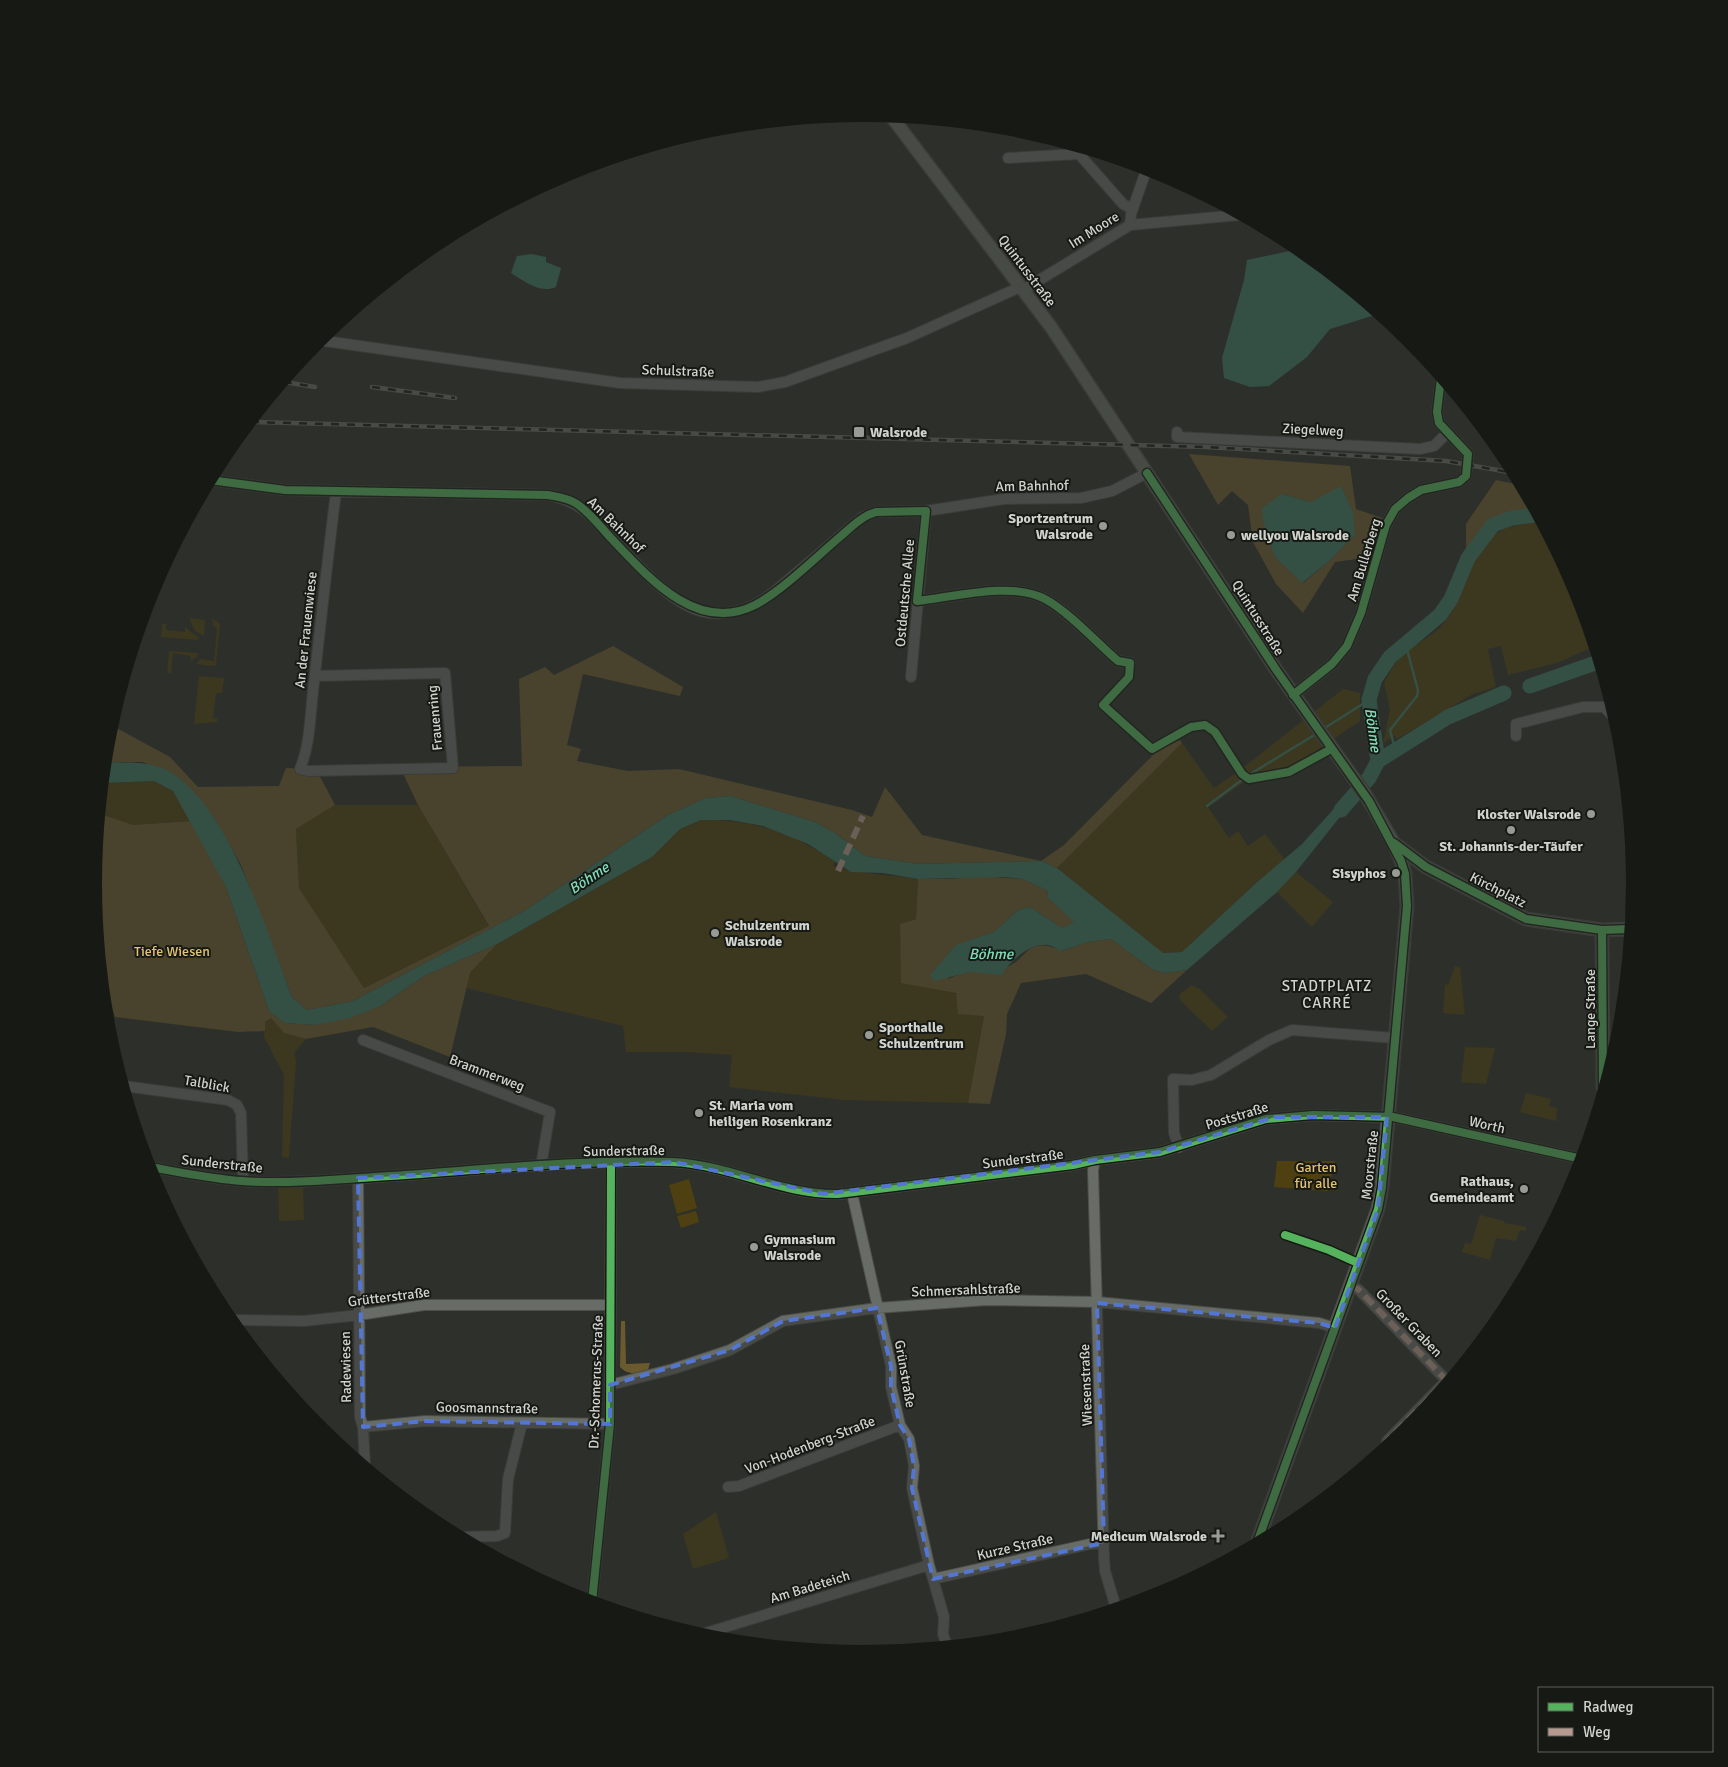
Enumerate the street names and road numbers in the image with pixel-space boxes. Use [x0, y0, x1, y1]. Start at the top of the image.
street label: Im Moore [1066, 208, 1122, 252]
street label: Quintusstraße [994, 232, 1060, 310]
street label: Schulstraße [641, 361, 715, 381]
street label: Ziegelweg [1282, 420, 1344, 440]
street label: Am Bahnhof [995, 477, 1070, 495]
street label: Am Bahnhof [584, 493, 649, 557]
street label: Am Bullerberg [1343, 516, 1385, 604]
street label: Ostdeutsche Allee [892, 538, 918, 648]
street label: An der Frauenwiese [291, 571, 321, 689]
street label: Quintusstraße [1228, 577, 1288, 659]
street label: Frauenring [424, 685, 446, 751]
street label: Kirchplatz [1467, 869, 1529, 911]
street label: Lange Straße [1582, 969, 1599, 1049]
street label: Brammerweg [447, 1051, 527, 1095]
street label: Talblick [183, 1072, 231, 1096]
street label: Poststraße [1204, 1098, 1270, 1134]
street label: Worth [1467, 1113, 1507, 1137]
street label: Moorstraße [1358, 1129, 1382, 1201]
street label: Sunderstraße [583, 1142, 665, 1160]
street label: Sunderstraße [981, 1146, 1065, 1172]
street label: Sunderstraße [181, 1151, 263, 1177]
street label: Schmersahlstraße [911, 1280, 1021, 1300]
street label: Grütterstraße [347, 1284, 431, 1310]
street label: Großer Graben [1372, 1285, 1446, 1361]
street label: Dr.-Schomerus-Straße [585, 1315, 607, 1449]
street label: Radewiesen [337, 1331, 355, 1403]
street label: Grünstraße [891, 1339, 919, 1409]
street label: Wiesenstraße [1076, 1344, 1096, 1426]
street label: Goosmannstraße [436, 1399, 538, 1417]
street label: Von-Hodenberg-Straße [742, 1412, 878, 1478]
street label: Kurze Straße [975, 1530, 1055, 1564]
street label: Am Badeteich [768, 1567, 852, 1607]

